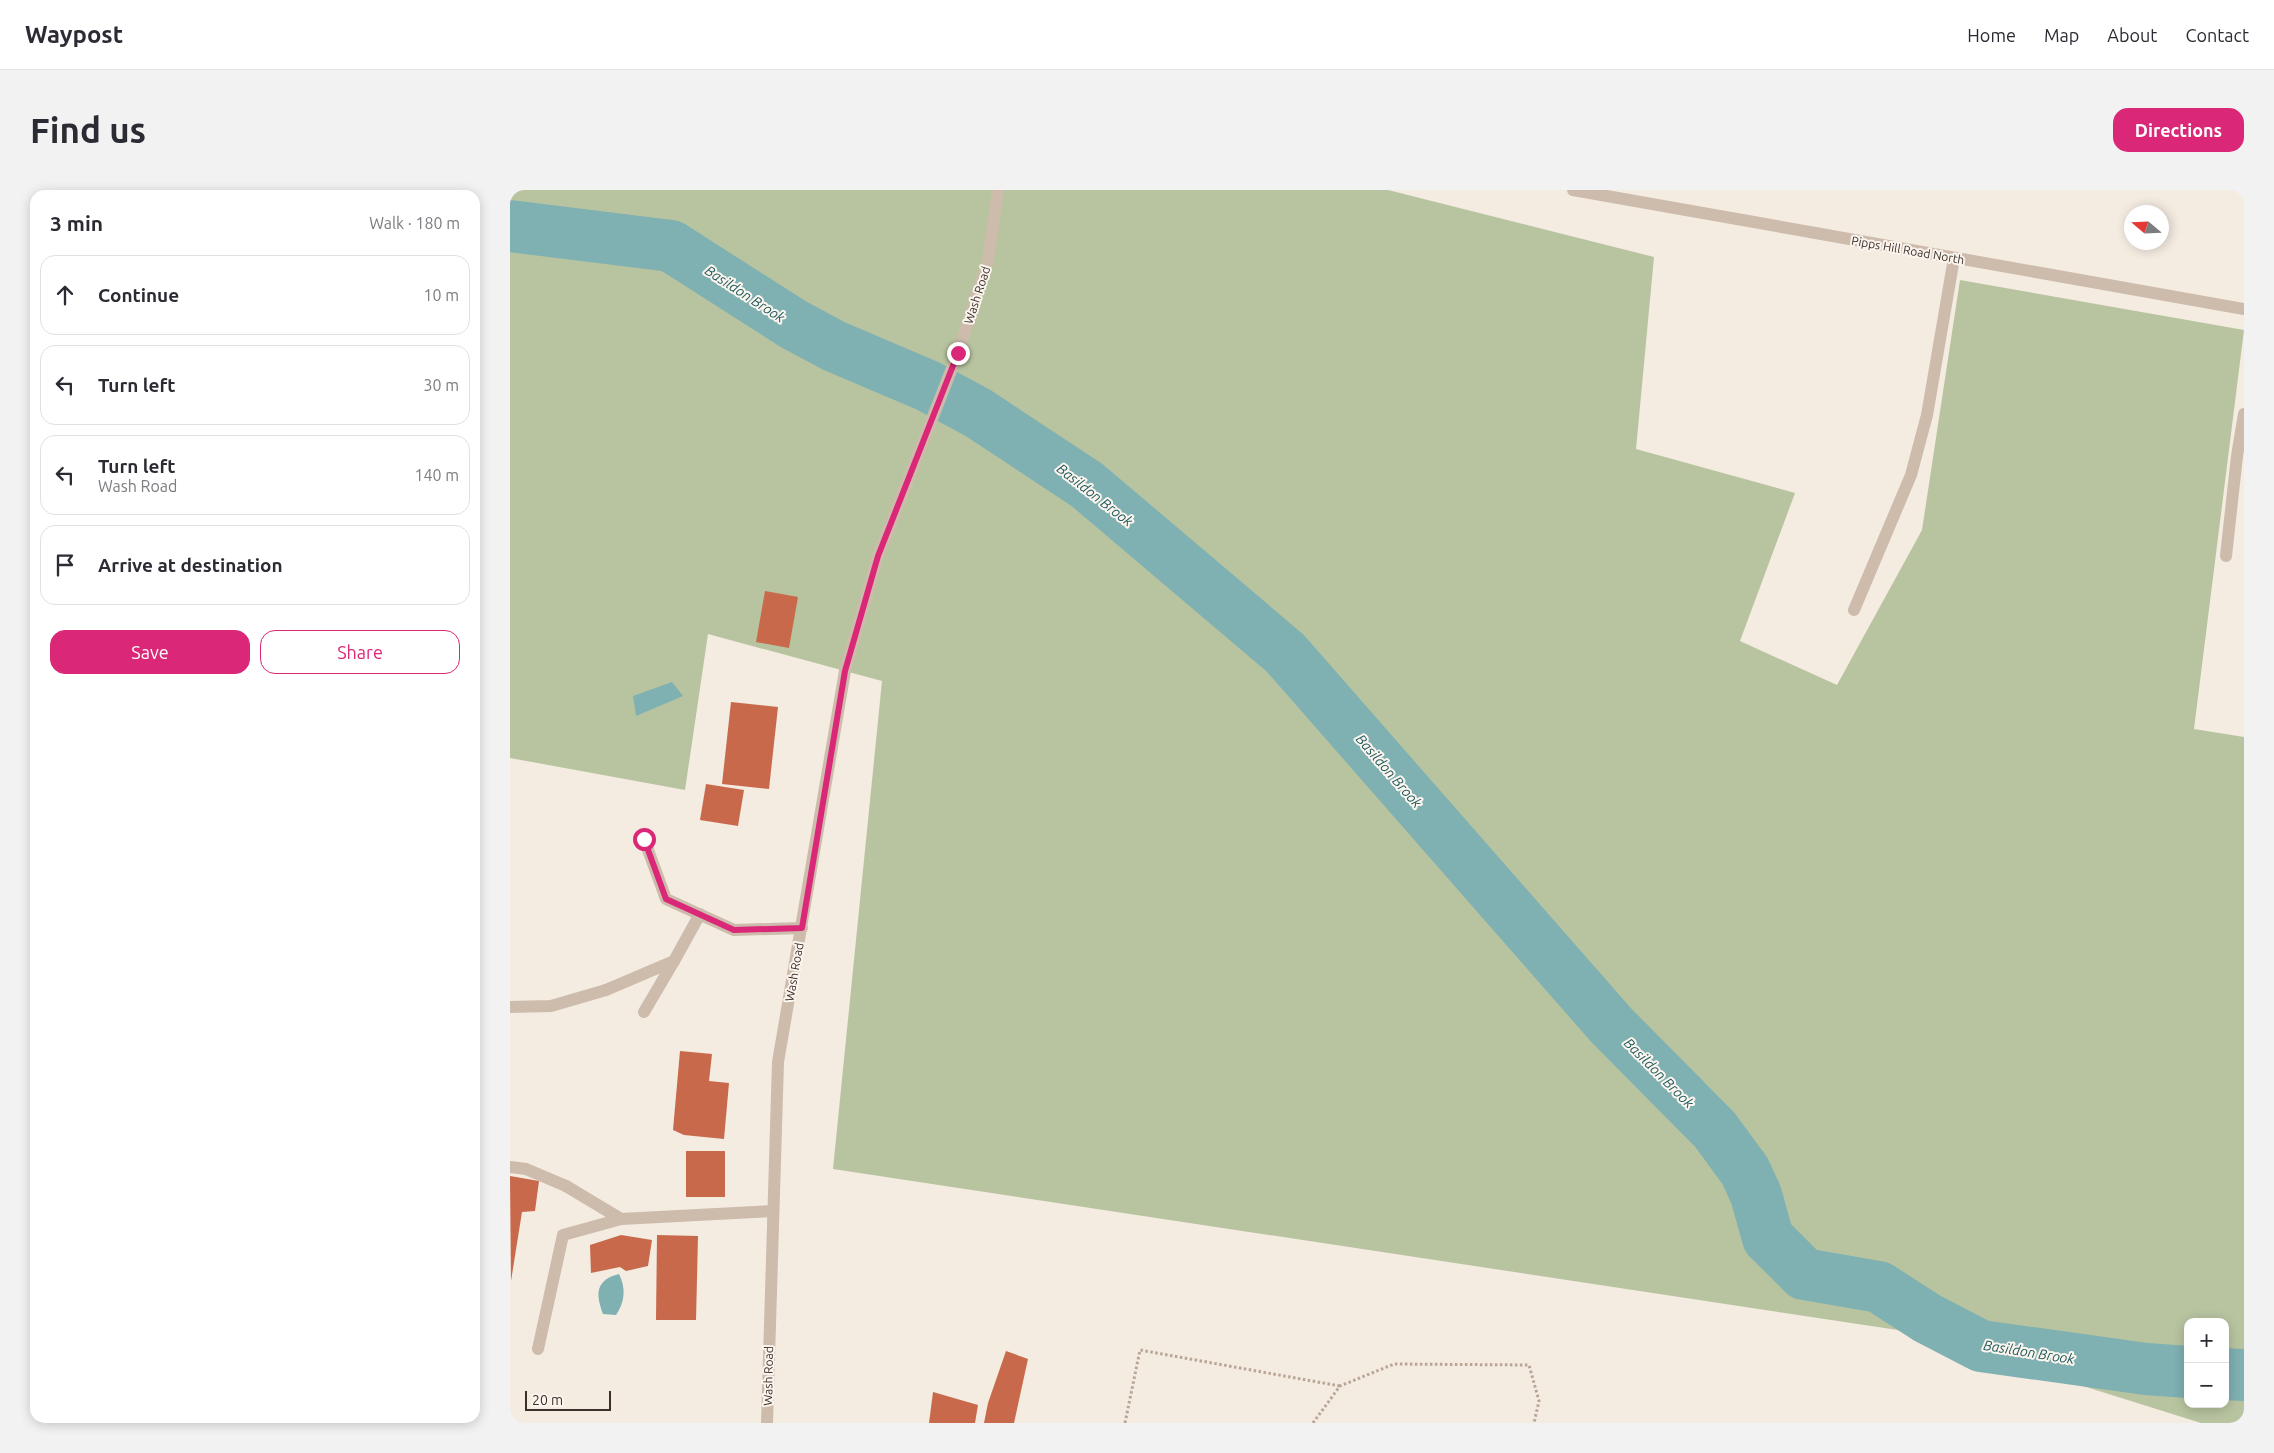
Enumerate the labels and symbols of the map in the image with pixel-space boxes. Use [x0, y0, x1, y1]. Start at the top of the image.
north arrow [2124, 205, 2169, 250]
street label: Pipps Hill Road North [1850, 234, 1966, 266]
water label: Basildon Brook [702, 262, 789, 326]
street label: Wash Road [962, 265, 992, 325]
route end [947, 342, 970, 365]
water label: Basildon Brook [1054, 460, 1137, 530]
water label: Basildon Brook [1353, 731, 1426, 812]
route start [633, 828, 656, 851]
street label: Wash Road [782, 942, 806, 1002]
water label: Basildon Brook [1621, 1035, 1698, 1112]
water label: Basildon Brook [1982, 1337, 2077, 1367]
street label: Wash Road [761, 1346, 775, 1406]
scale bar [525, 1388, 611, 1411]

